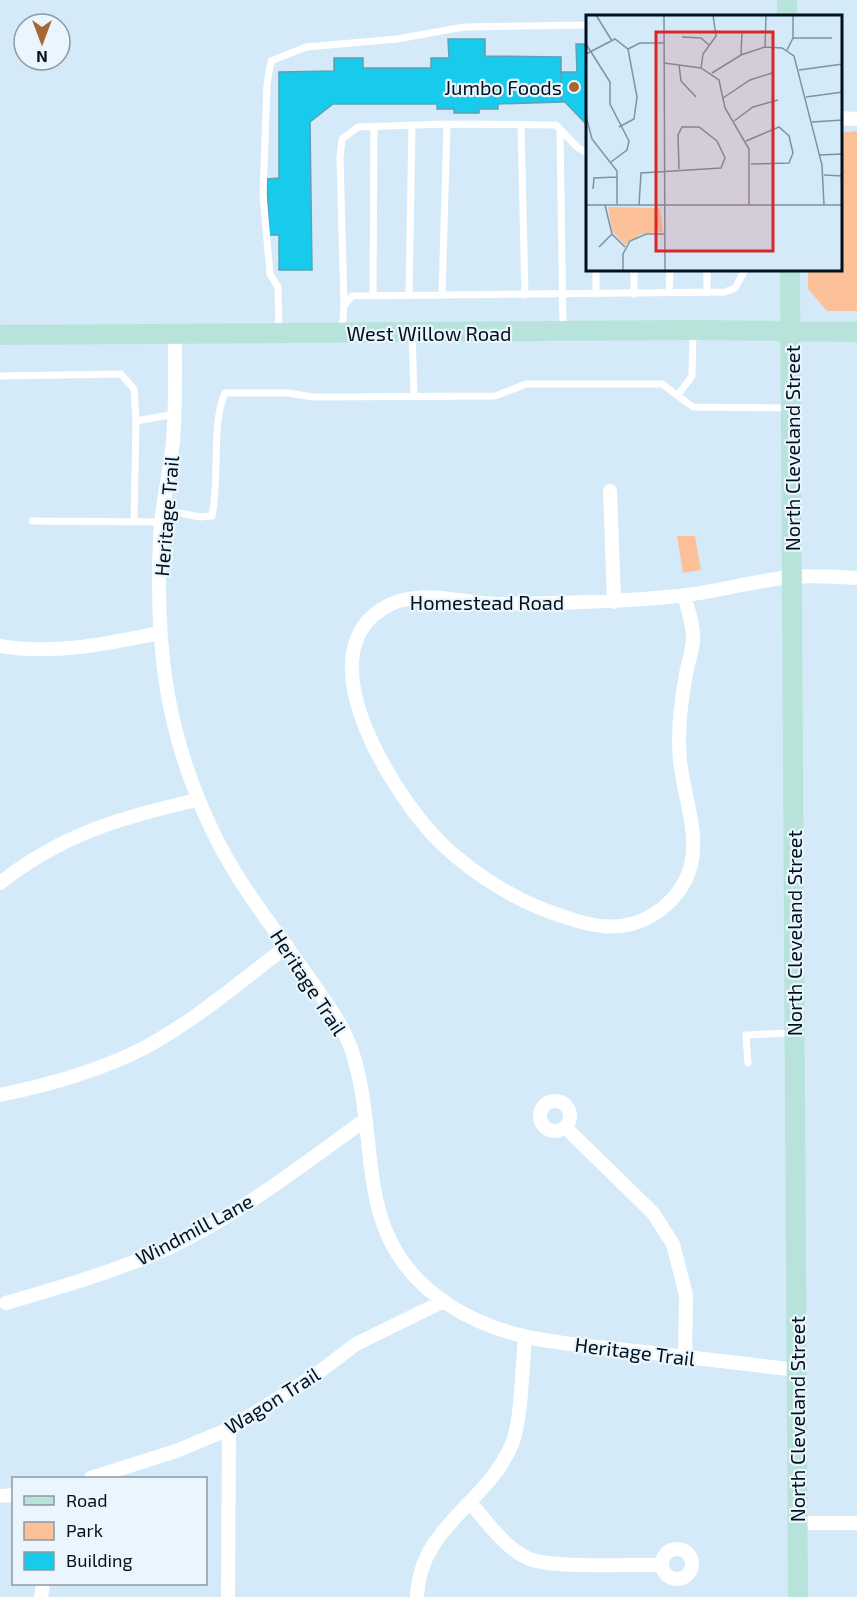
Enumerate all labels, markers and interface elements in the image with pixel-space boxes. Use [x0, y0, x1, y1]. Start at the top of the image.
north arrow [12, 12, 72, 72]
inset map [586, 15, 842, 272]
text: N [36, 48, 48, 67]
place label: Jumbo Foods [444, 75, 562, 99]
marker: Jumbo Foods [567, 80, 581, 94]
street label: West Willow Road [346, 321, 512, 345]
street label: North Cleveland Street [780, 344, 804, 551]
street label: Heritage Trail [149, 455, 183, 577]
street label: Homestead Road [410, 590, 564, 614]
street label: North Cleveland Street [782, 829, 806, 1036]
street label: Heritage Trail [266, 925, 352, 1039]
street label: Windmill Lane [131, 1188, 257, 1270]
street label: North Cleveland Street [785, 1315, 809, 1522]
street label: Heritage Trail [573, 1332, 697, 1370]
street label: Wagon Trail [220, 1361, 324, 1439]
legend [12, 1477, 207, 1585]
text: Road [66, 1489, 107, 1511]
text: Park [66, 1519, 103, 1541]
text: Building [66, 1549, 133, 1571]

